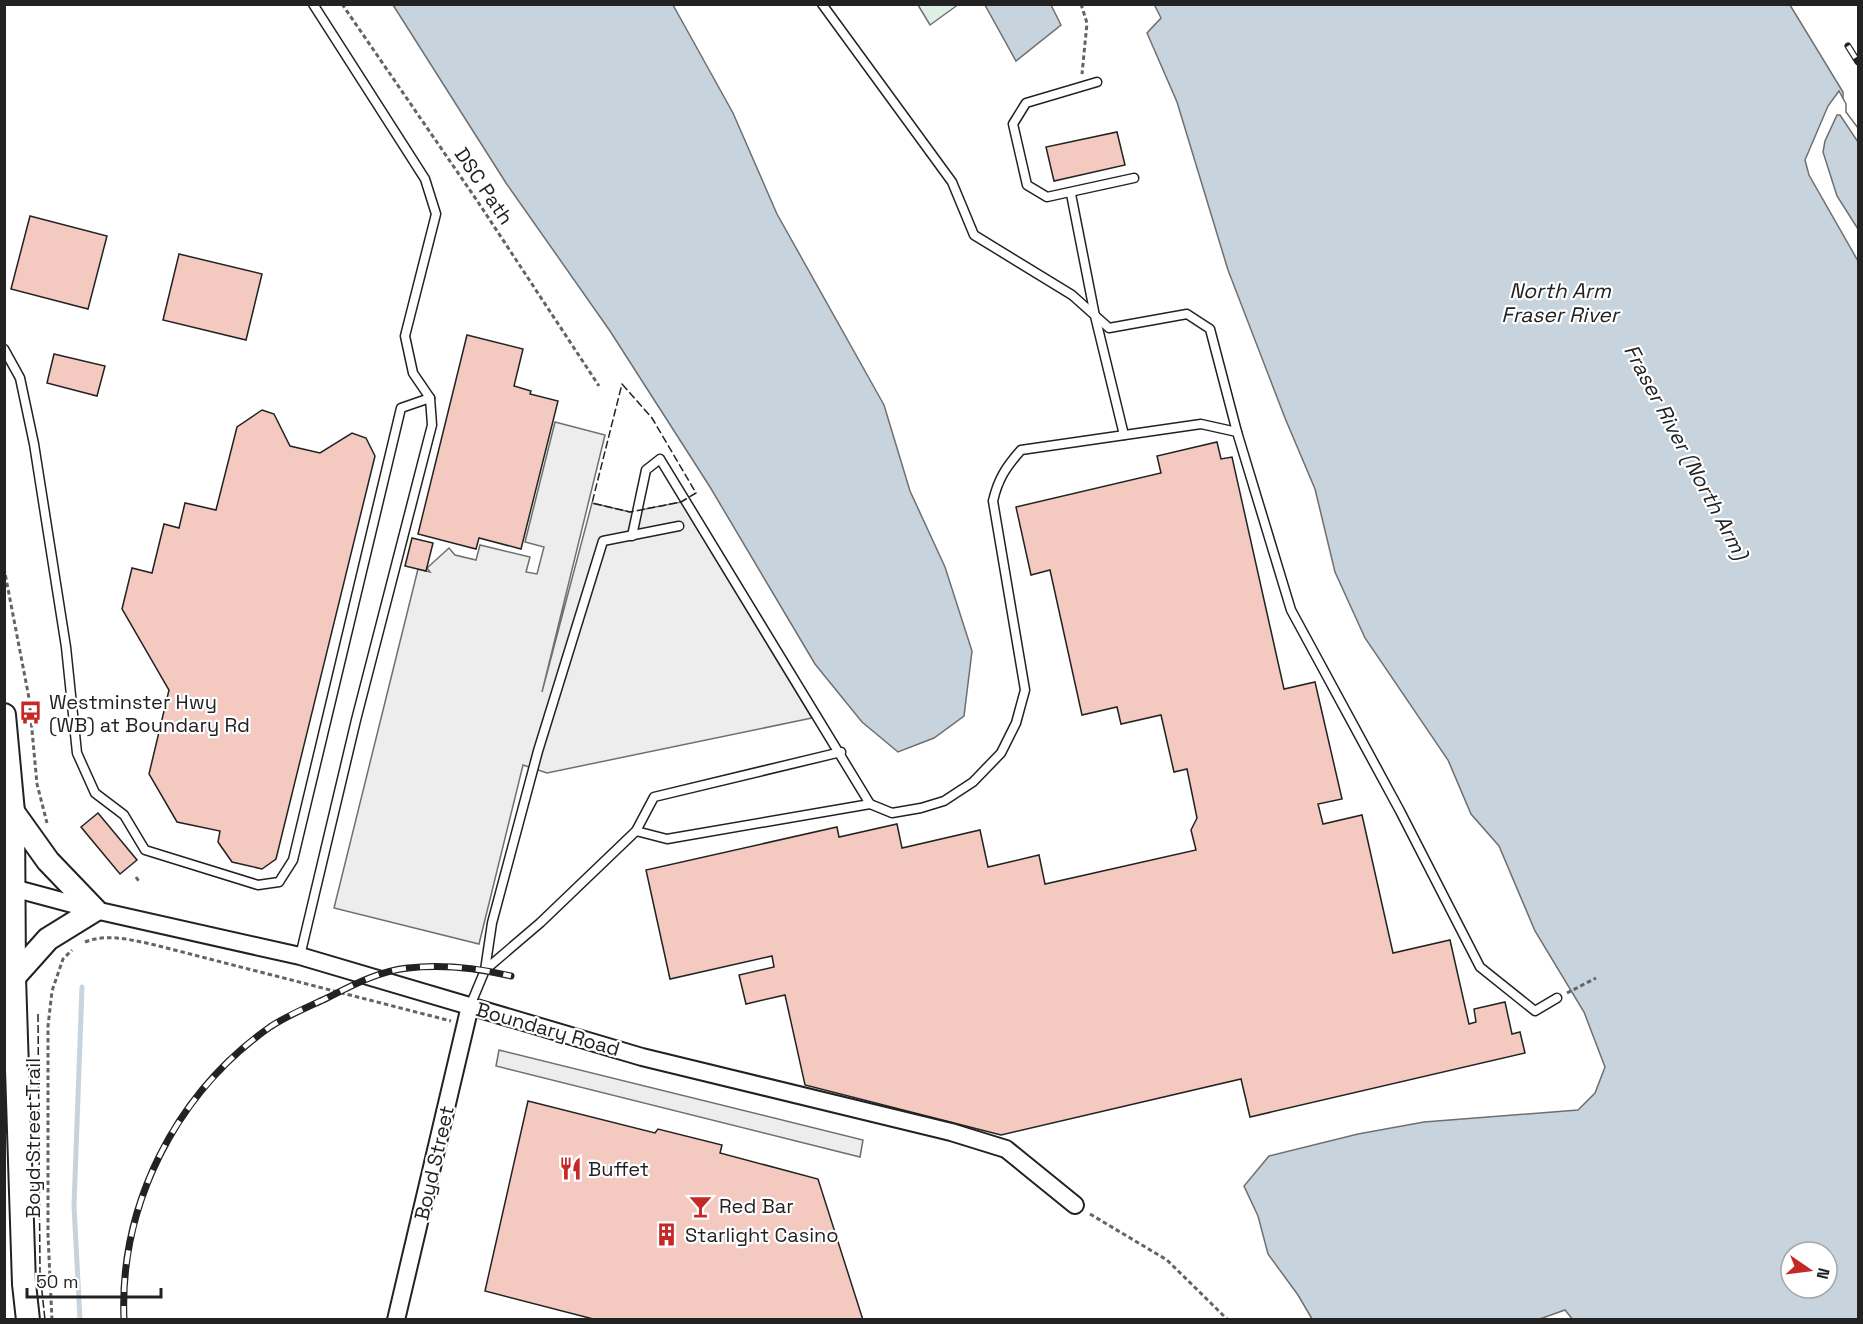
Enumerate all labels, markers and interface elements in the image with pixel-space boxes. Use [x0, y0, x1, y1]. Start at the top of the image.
street label: DSC Path [449, 142, 519, 230]
water label: North Arm Fraser River [1501, 277, 1621, 328]
water label: Fraser River (North Arm) [1618, 339, 1756, 566]
place label: Westminster Hwy (WB) at Boundary Rd [49, 689, 250, 738]
bus stop icon: Westminster Hwy (WB) at Boundary Rd [18, 700, 44, 726]
street label: Boundary Road [473, 996, 623, 1062]
street label: Boyd Street Trail [20, 1058, 46, 1218]
street label: Boyd Street [408, 1103, 460, 1223]
restaurant icon: Buffet [557, 1156, 583, 1182]
place label: Buffet [588, 1156, 649, 1182]
bar icon: Red Bar [688, 1193, 714, 1219]
place label: Red Bar [719, 1193, 794, 1219]
building icon: Starlight Casino [654, 1222, 680, 1248]
place label: Starlight Casino [685, 1222, 839, 1248]
north arrow [1779, 1240, 1839, 1300]
scale bar [27, 1261, 160, 1299]
text: N [1812, 1266, 1835, 1281]
text: 50 m [36, 1270, 78, 1293]

